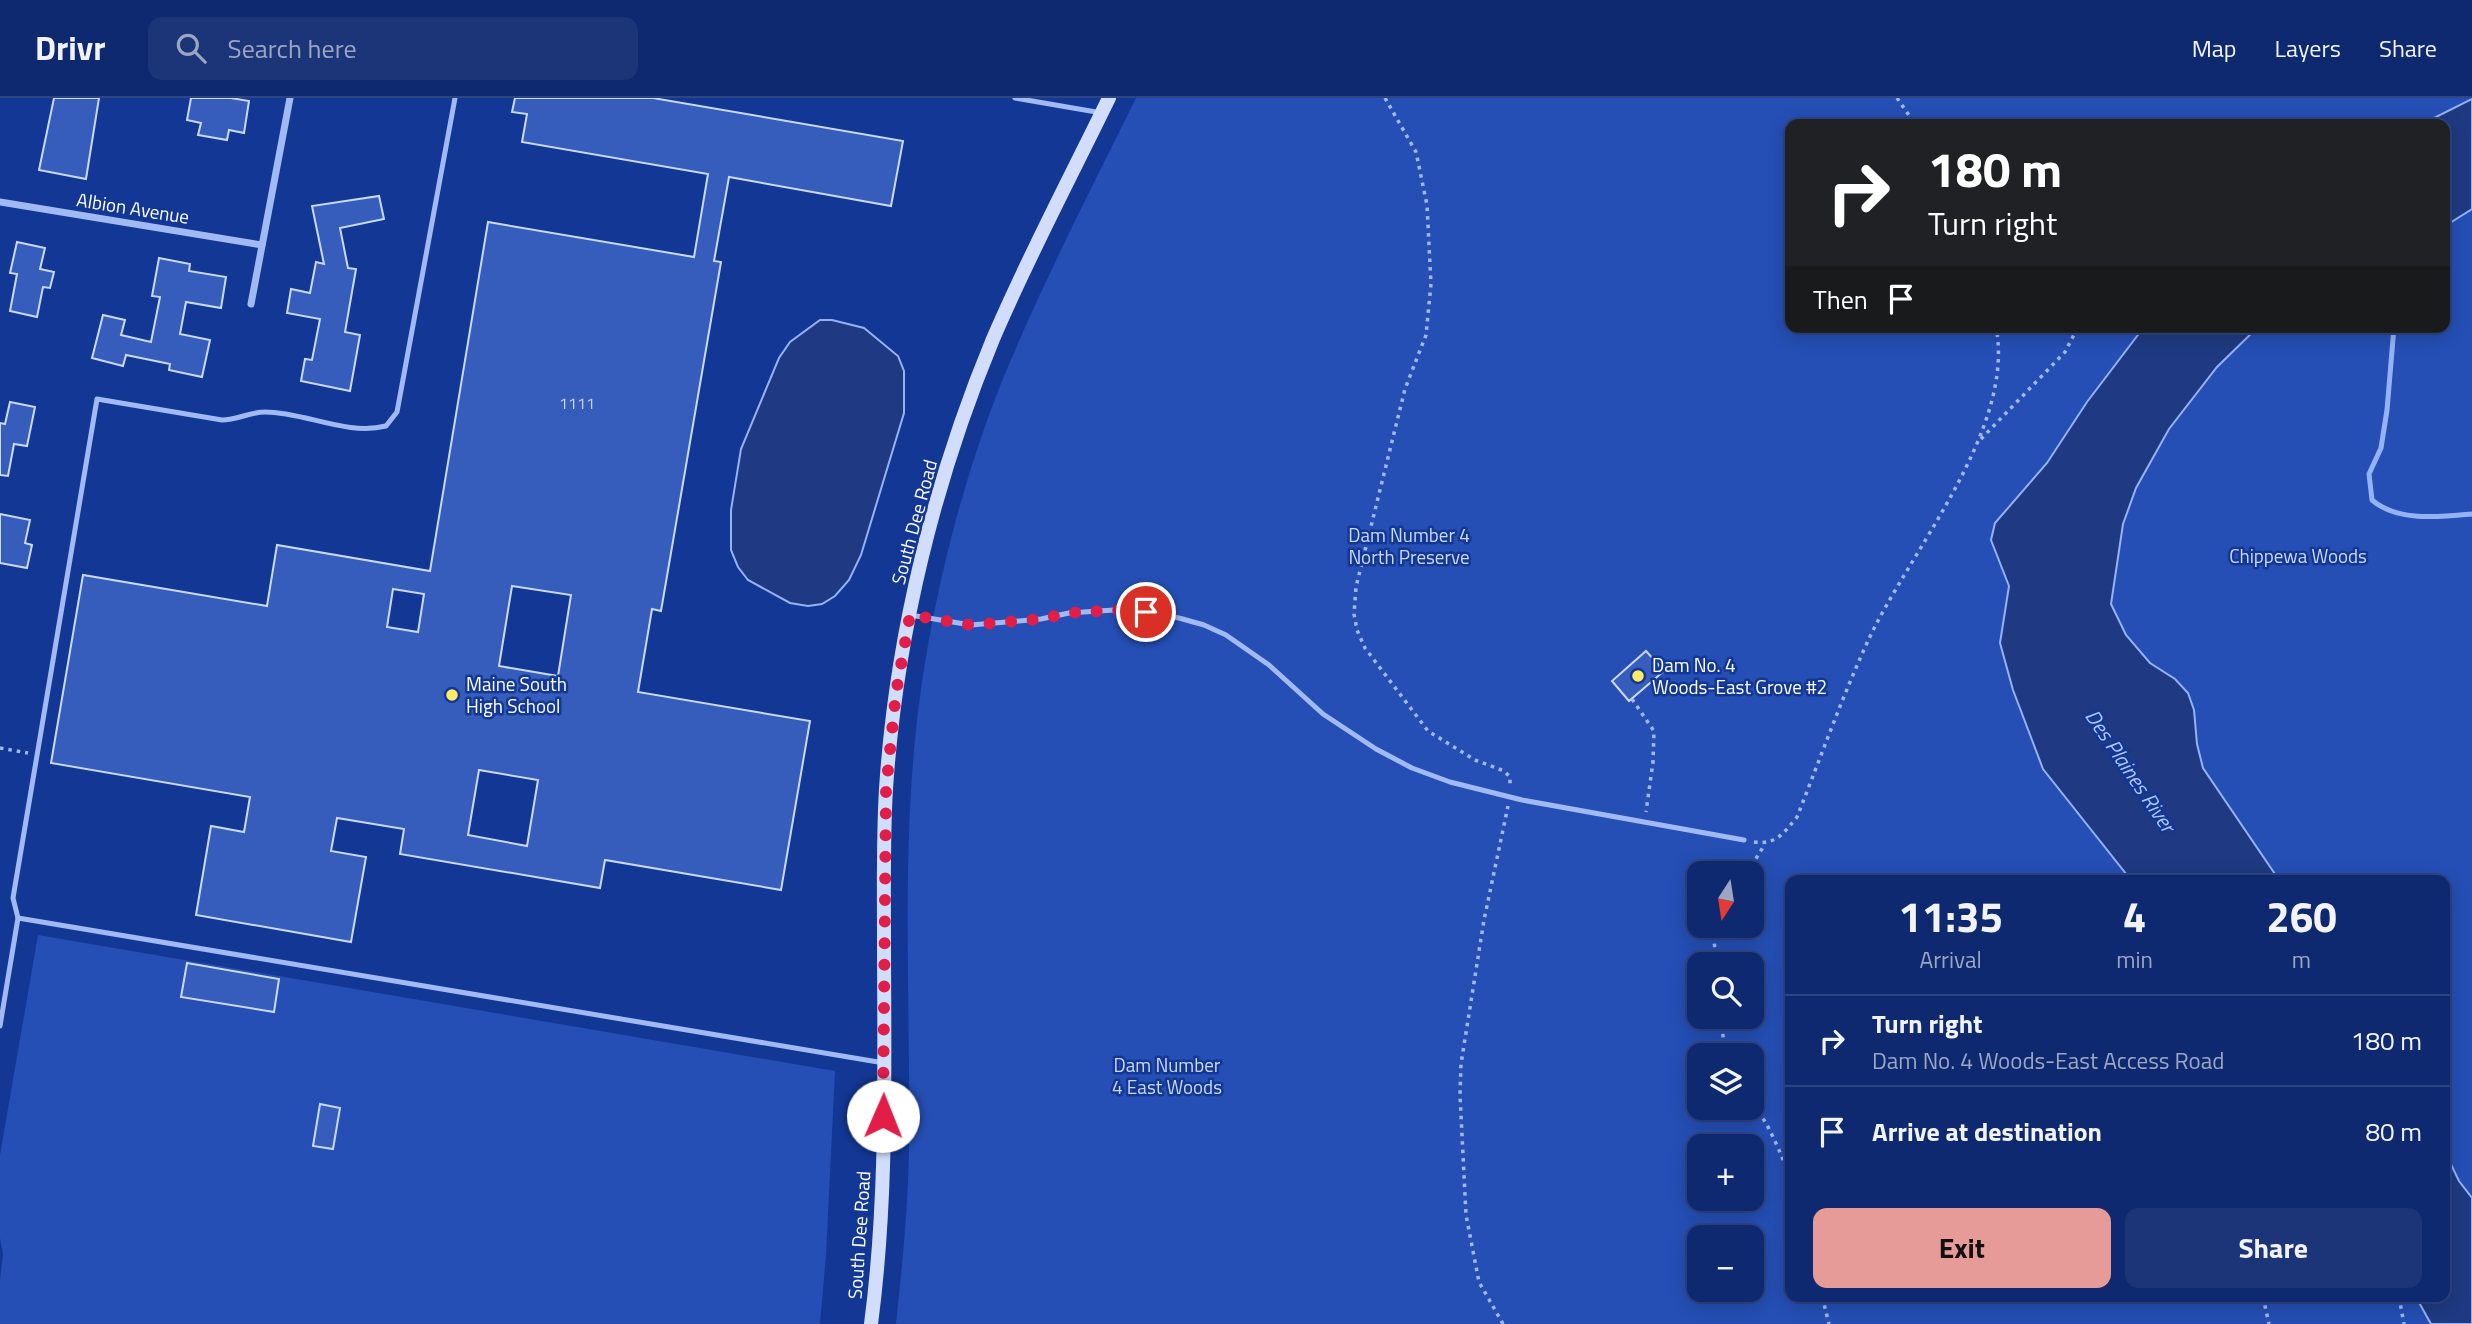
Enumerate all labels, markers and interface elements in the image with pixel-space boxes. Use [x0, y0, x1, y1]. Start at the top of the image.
search box [148, 17, 638, 80]
text: Drivr [35, 23, 106, 73]
icon: search [172, 29, 210, 67]
text: Search here [228, 29, 357, 68]
text: Map [2192, 30, 2237, 66]
text: Layers [2275, 30, 2341, 66]
text: Share [2379, 30, 2437, 66]
text: 180 m [1928, 131, 2062, 206]
icon: right [1813, 147, 1904, 238]
street label: Albion Avenue [75, 184, 192, 231]
text: Turn right [1928, 199, 2057, 247]
text: Then [1813, 280, 1868, 319]
icon: arrive [1882, 280, 1920, 318]
house number: 1111 [559, 391, 595, 415]
street label: South Dee Road [883, 456, 944, 588]
park label: Dam Number 4 North Preserve [1348, 520, 1470, 571]
park label: Chippewa Woods [2229, 541, 2367, 570]
pin [1116, 582, 1176, 642]
icon: arrive [1127, 593, 1165, 631]
place label: Dam No. 4 Woods-East Grove #2 [1652, 650, 1827, 701]
marker: Dam No. 4 Woods-East Grove #2 [1630, 668, 1646, 684]
place label: Maine South High School [466, 669, 567, 720]
marker: Maine South High School [444, 687, 460, 703]
water label: Des Plaines River [2078, 702, 2185, 840]
north arrow [1687, 861, 1764, 938]
map controls [1687, 861, 1764, 1302]
text: 11:35 [1898, 884, 2003, 948]
text: 4 [2123, 884, 2146, 948]
text: 260 [2266, 884, 2337, 948]
text: Arrival [1919, 942, 1982, 977]
text: min [2116, 942, 2153, 977]
text: m [2292, 942, 2311, 977]
button: search [1687, 952, 1764, 1029]
text: Turn right [1872, 1004, 1983, 1043]
text: 180 m [2351, 1021, 2422, 1060]
icon: right [1813, 1022, 1851, 1060]
button: layers [1687, 1043, 1764, 1120]
text: Dam No. 4 Woods-East Access Road [1872, 1043, 2224, 1078]
park label: Dam Number 4 East Woods [1112, 1050, 1222, 1101]
position arrow [846, 1079, 920, 1153]
text: Arrive at destination [1872, 1112, 2102, 1151]
text: 80 m [2365, 1112, 2422, 1151]
icon: arrive [1813, 1113, 1851, 1151]
button: + [1687, 1134, 1764, 1211]
street label: South Dee Road [840, 1170, 877, 1300]
button: Exit [1813, 1208, 2111, 1288]
button: Share [2125, 1208, 2422, 1288]
button: − [1687, 1225, 1764, 1302]

